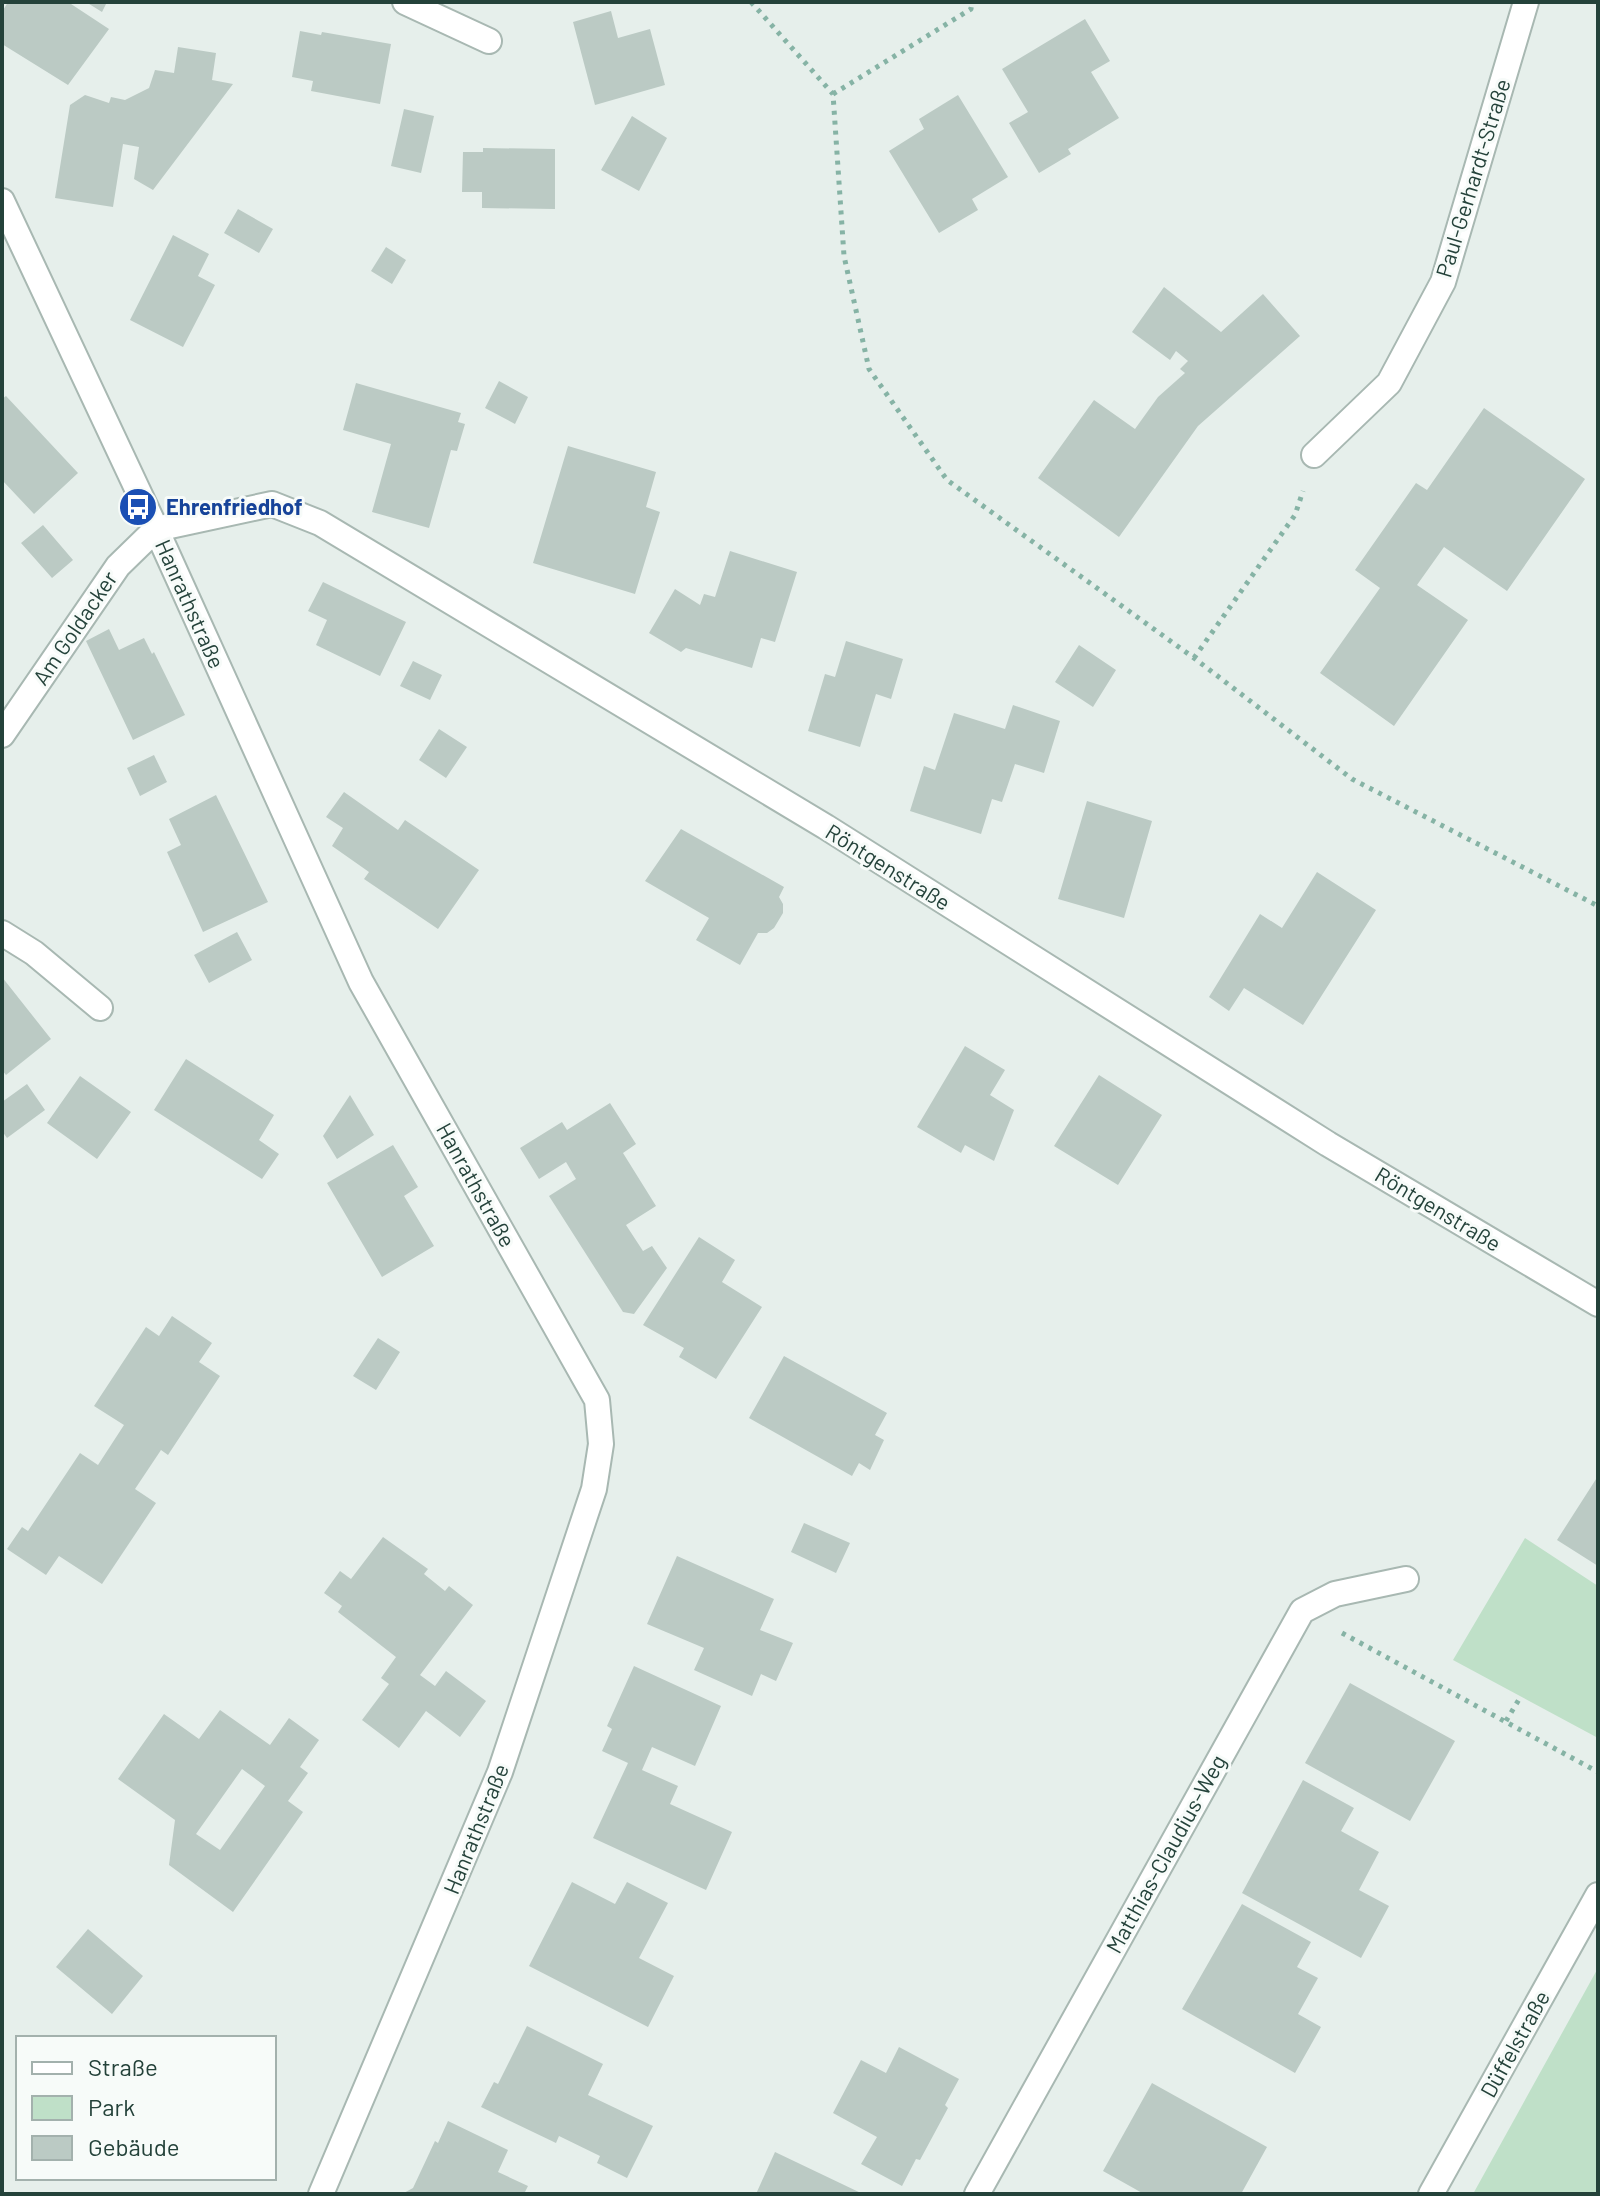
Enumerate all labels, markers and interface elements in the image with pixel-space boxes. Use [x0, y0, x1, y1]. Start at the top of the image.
street label: Paul-Gerhardt-Straße [1429, 75, 1515, 280]
bus stop icon: Ehrenfriedhof [117, 486, 159, 528]
place label: Ehrenfriedhof [166, 493, 303, 519]
street label: Hanrathstraße [151, 535, 231, 672]
street label: Am Goldacker [27, 566, 122, 689]
street label: Röntgenstraße [821, 817, 956, 915]
street label: Hanrathstraße [432, 1118, 522, 1251]
street label: Röntgenstraße [1371, 1160, 1506, 1256]
street label: Matthias-Claudius-Weg [1100, 1750, 1230, 1957]
street label: Hanrathstraße [437, 1760, 513, 1898]
street label: Düffelstraße [1474, 1985, 1554, 2102]
legend [16, 2036, 276, 2180]
text: Straße [88, 2052, 158, 2081]
text: Park [88, 2092, 135, 2121]
text: Gebäude [88, 2132, 180, 2161]

